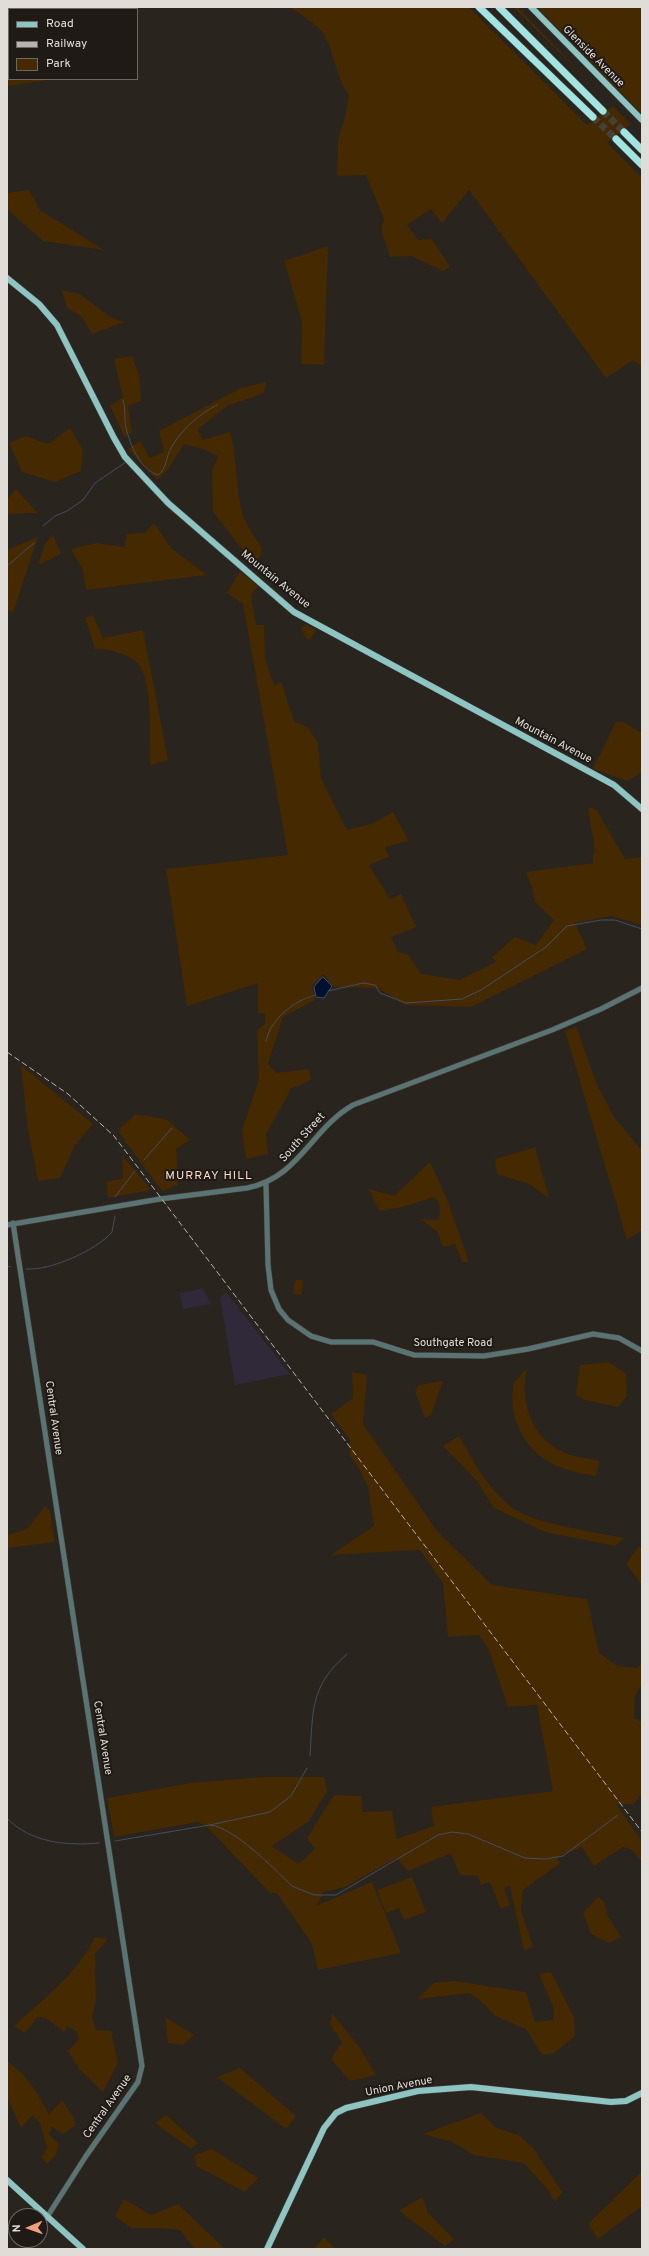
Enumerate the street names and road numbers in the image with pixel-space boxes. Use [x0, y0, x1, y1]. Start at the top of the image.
street label: Glenside Avenue [559, 23, 627, 91]
street label: Mountain Avenue [238, 548, 312, 612]
street label: Mountain Avenue [512, 715, 594, 767]
street label: South Street [277, 1111, 329, 1165]
street label: Southgate Road [414, 1337, 492, 1351]
street label: Central Avenue [41, 1380, 65, 1456]
street label: Central Avenue [90, 1700, 114, 1776]
street label: Central Avenue [81, 2072, 135, 2142]
street label: Union Avenue [364, 2074, 434, 2100]

